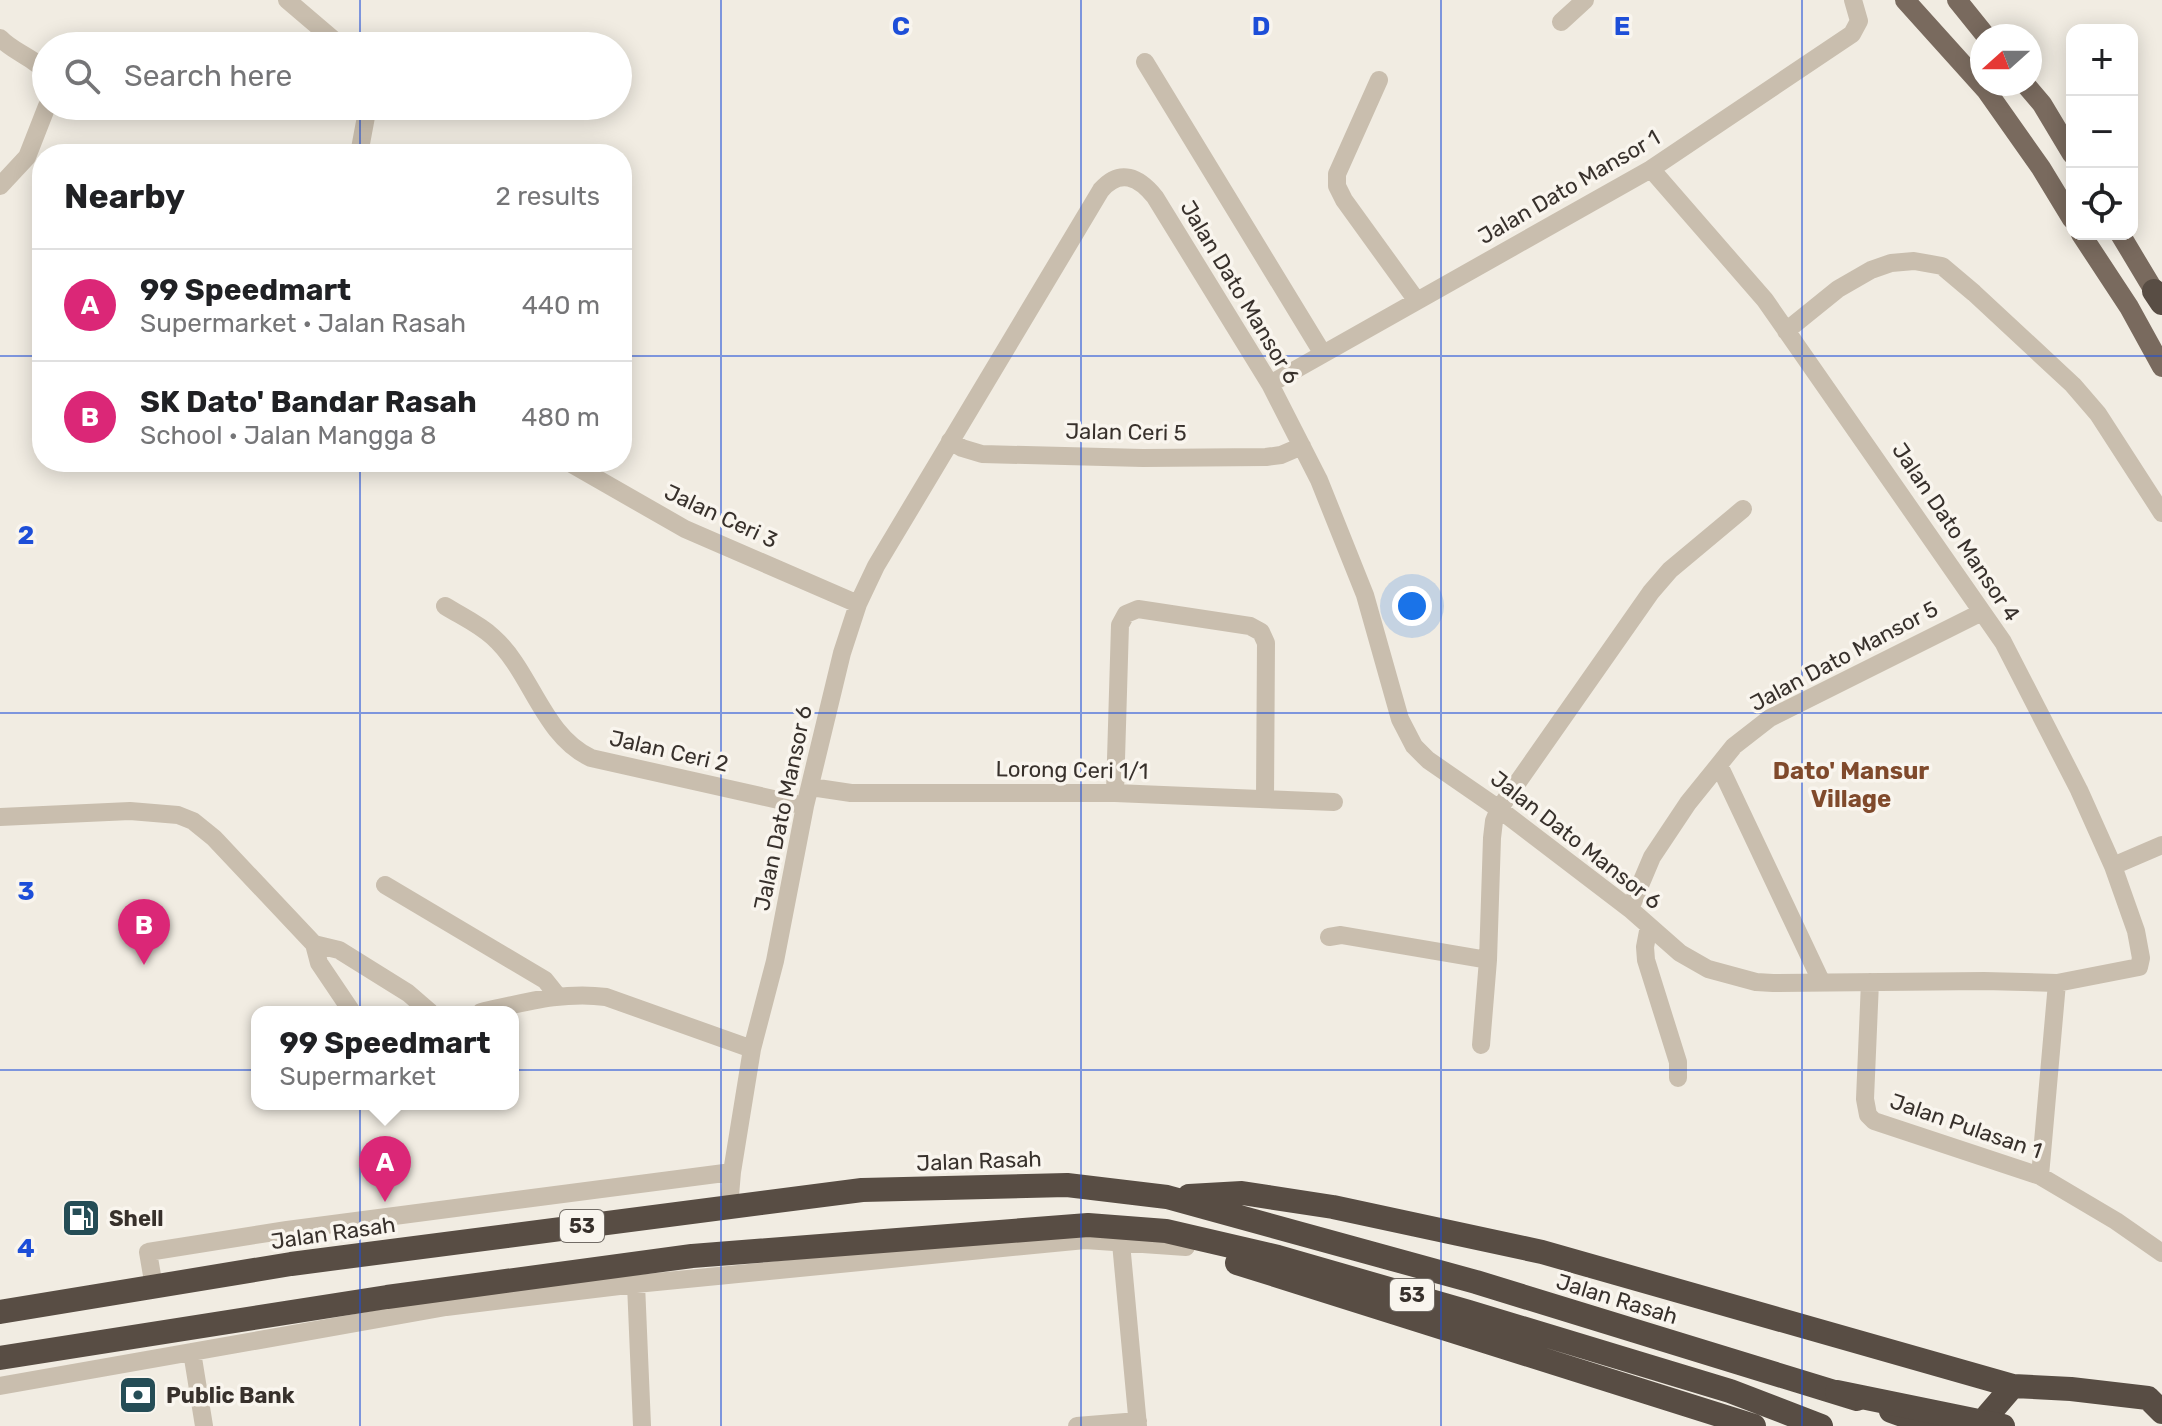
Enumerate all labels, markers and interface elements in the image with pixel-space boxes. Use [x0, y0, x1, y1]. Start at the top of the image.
text: C [892, 11, 910, 42]
text: D [1252, 11, 1270, 42]
text: E [1614, 11, 1630, 42]
north arrow [1970, 24, 2042, 96]
map controls [2066, 24, 2138, 240]
button: + [2066, 24, 2138, 96]
search box [32, 32, 632, 120]
icon: search [60, 54, 104, 98]
text: Search here [124, 58, 292, 94]
button: − [2066, 96, 2138, 168]
street label: Jalan Dato Mansor 1 [1473, 124, 1665, 250]
button: locate [2066, 168, 2138, 240]
text: Nearby [64, 176, 185, 217]
text: 2 results [496, 181, 600, 212]
street label: Jalan Dato Mansor 6 [1175, 195, 1305, 389]
text: 99 Speedmart [140, 272, 351, 308]
text: A [81, 290, 99, 321]
text: 440 m [522, 290, 600, 321]
text: Supermarket · Jalan Rasah [140, 308, 466, 339]
text: SK Dato' Bandar Rasah [140, 384, 477, 420]
text: B [81, 402, 99, 433]
text: 480 m [521, 402, 600, 433]
street label: Jalan Ceri 5 [1065, 417, 1187, 447]
text: School · Jalan Mangga 8 [140, 420, 436, 451]
street label: Jalan Dato Mansor 4 [1886, 438, 2026, 626]
street label: Jalan Ceri 3 [660, 478, 782, 554]
text: 2 [18, 520, 34, 551]
your location [1392, 586, 1432, 626]
street label: Jalan Dato Mansor 5 [1745, 595, 1943, 717]
street label: Jalan Dato Mansor 6 [748, 703, 818, 913]
street label: Jalan Ceri 2 [607, 724, 731, 778]
street label: Lorong Ceri 1/1 [995, 755, 1149, 785]
district label: Dato' Mansur Village [1773, 757, 1929, 813]
street label: Jalan Dato Mansor 6 [1485, 765, 1667, 915]
text: 3 [17, 876, 35, 907]
pin: B [118, 899, 170, 965]
popup [251, 1006, 519, 1110]
text: 99 Speedmart [279, 1025, 491, 1061]
text: Supermarket [279, 1061, 436, 1092]
street label: Jalan Pulasan 1 [1887, 1087, 2045, 1165]
pin: A [359, 1136, 411, 1202]
street label: Jalan Rasah [916, 1145, 1042, 1177]
fuel station icon: Shell [60, 1197, 102, 1239]
place label: Shell [109, 1205, 164, 1232]
road number: 53 [560, 1210, 604, 1242]
street label: Jalan Rasah [269, 1211, 397, 1255]
text: 4 [17, 1233, 35, 1264]
street label: Jalan Rasah [1553, 1268, 1681, 1330]
road number: 53 [1390, 1279, 1434, 1311]
bank icon: Public Bank [117, 1374, 159, 1416]
place label: Public Bank [166, 1382, 295, 1409]

